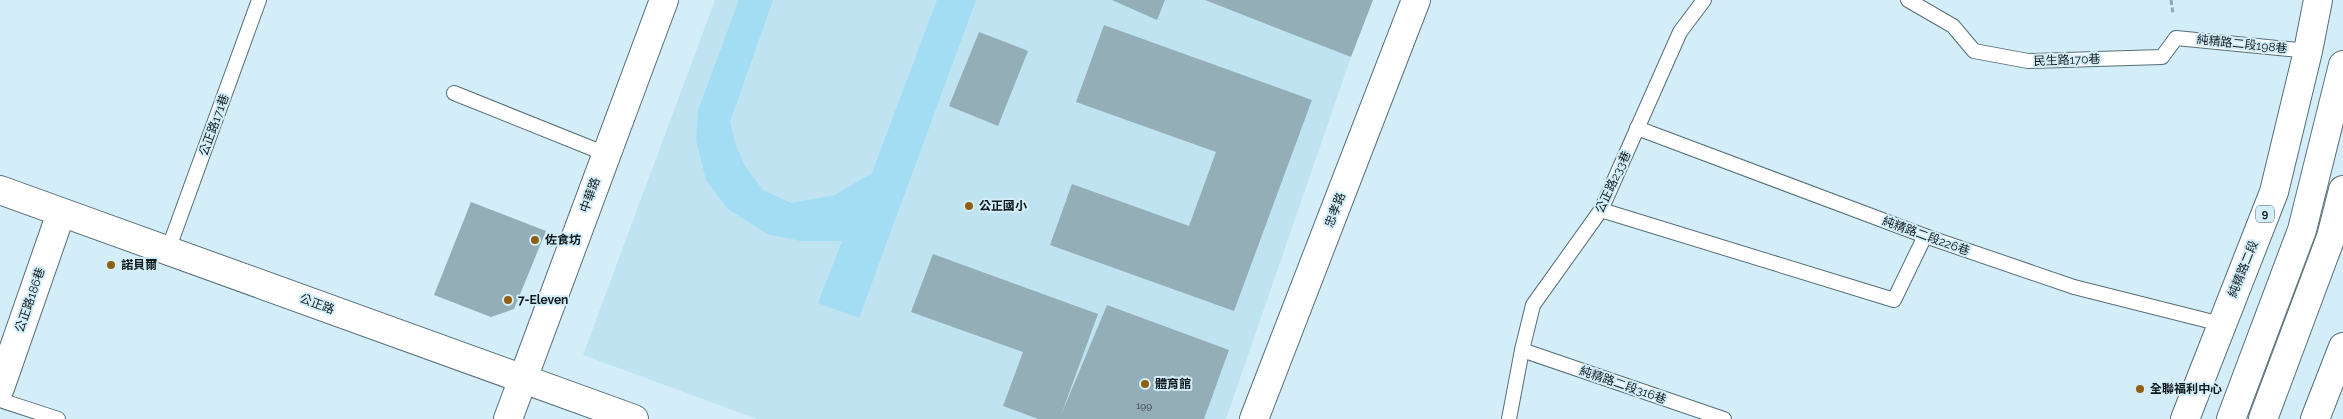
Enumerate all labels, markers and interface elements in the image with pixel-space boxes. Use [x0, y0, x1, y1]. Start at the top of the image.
street label: 純精路二段198巷 [2196, 32, 2288, 56]
street label: 民生路170巷 [2033, 52, 2101, 68]
street label: 公正路171巷 [196, 92, 232, 158]
street label: 公正路233巷 [1592, 149, 1634, 215]
street label: 中華路 [577, 176, 603, 214]
street label: 忠孝路 [1322, 191, 1348, 229]
place label: 公正國小 [979, 199, 1027, 213]
marker: 公正國小 [963, 200, 975, 212]
road number: 9 [2256, 205, 2274, 222]
street label: 純精路二段226巷 [1880, 214, 1972, 258]
place label: 佐食坊 [545, 233, 581, 247]
marker: 佐食坊 [529, 234, 541, 246]
street label: 純精路二段 [2225, 239, 2261, 299]
place label: 諾貝爾 [121, 258, 157, 272]
marker: 諾貝爾 [105, 259, 117, 271]
street label: 公正路186巷 [12, 266, 48, 334]
street label: 公正路 [298, 291, 336, 317]
place label: 7-Eleven [518, 293, 568, 307]
marker: 7-Eleven [502, 294, 514, 306]
street label: 純精路二段316巷 [1578, 364, 1668, 406]
place label: 體育館 [1155, 377, 1191, 391]
marker: 體育館 [1139, 378, 1151, 390]
place label: 全聯福利中心 [2150, 382, 2222, 396]
marker: 全聯福利中心 [2134, 383, 2146, 395]
house number: 199 [1136, 400, 1152, 411]

